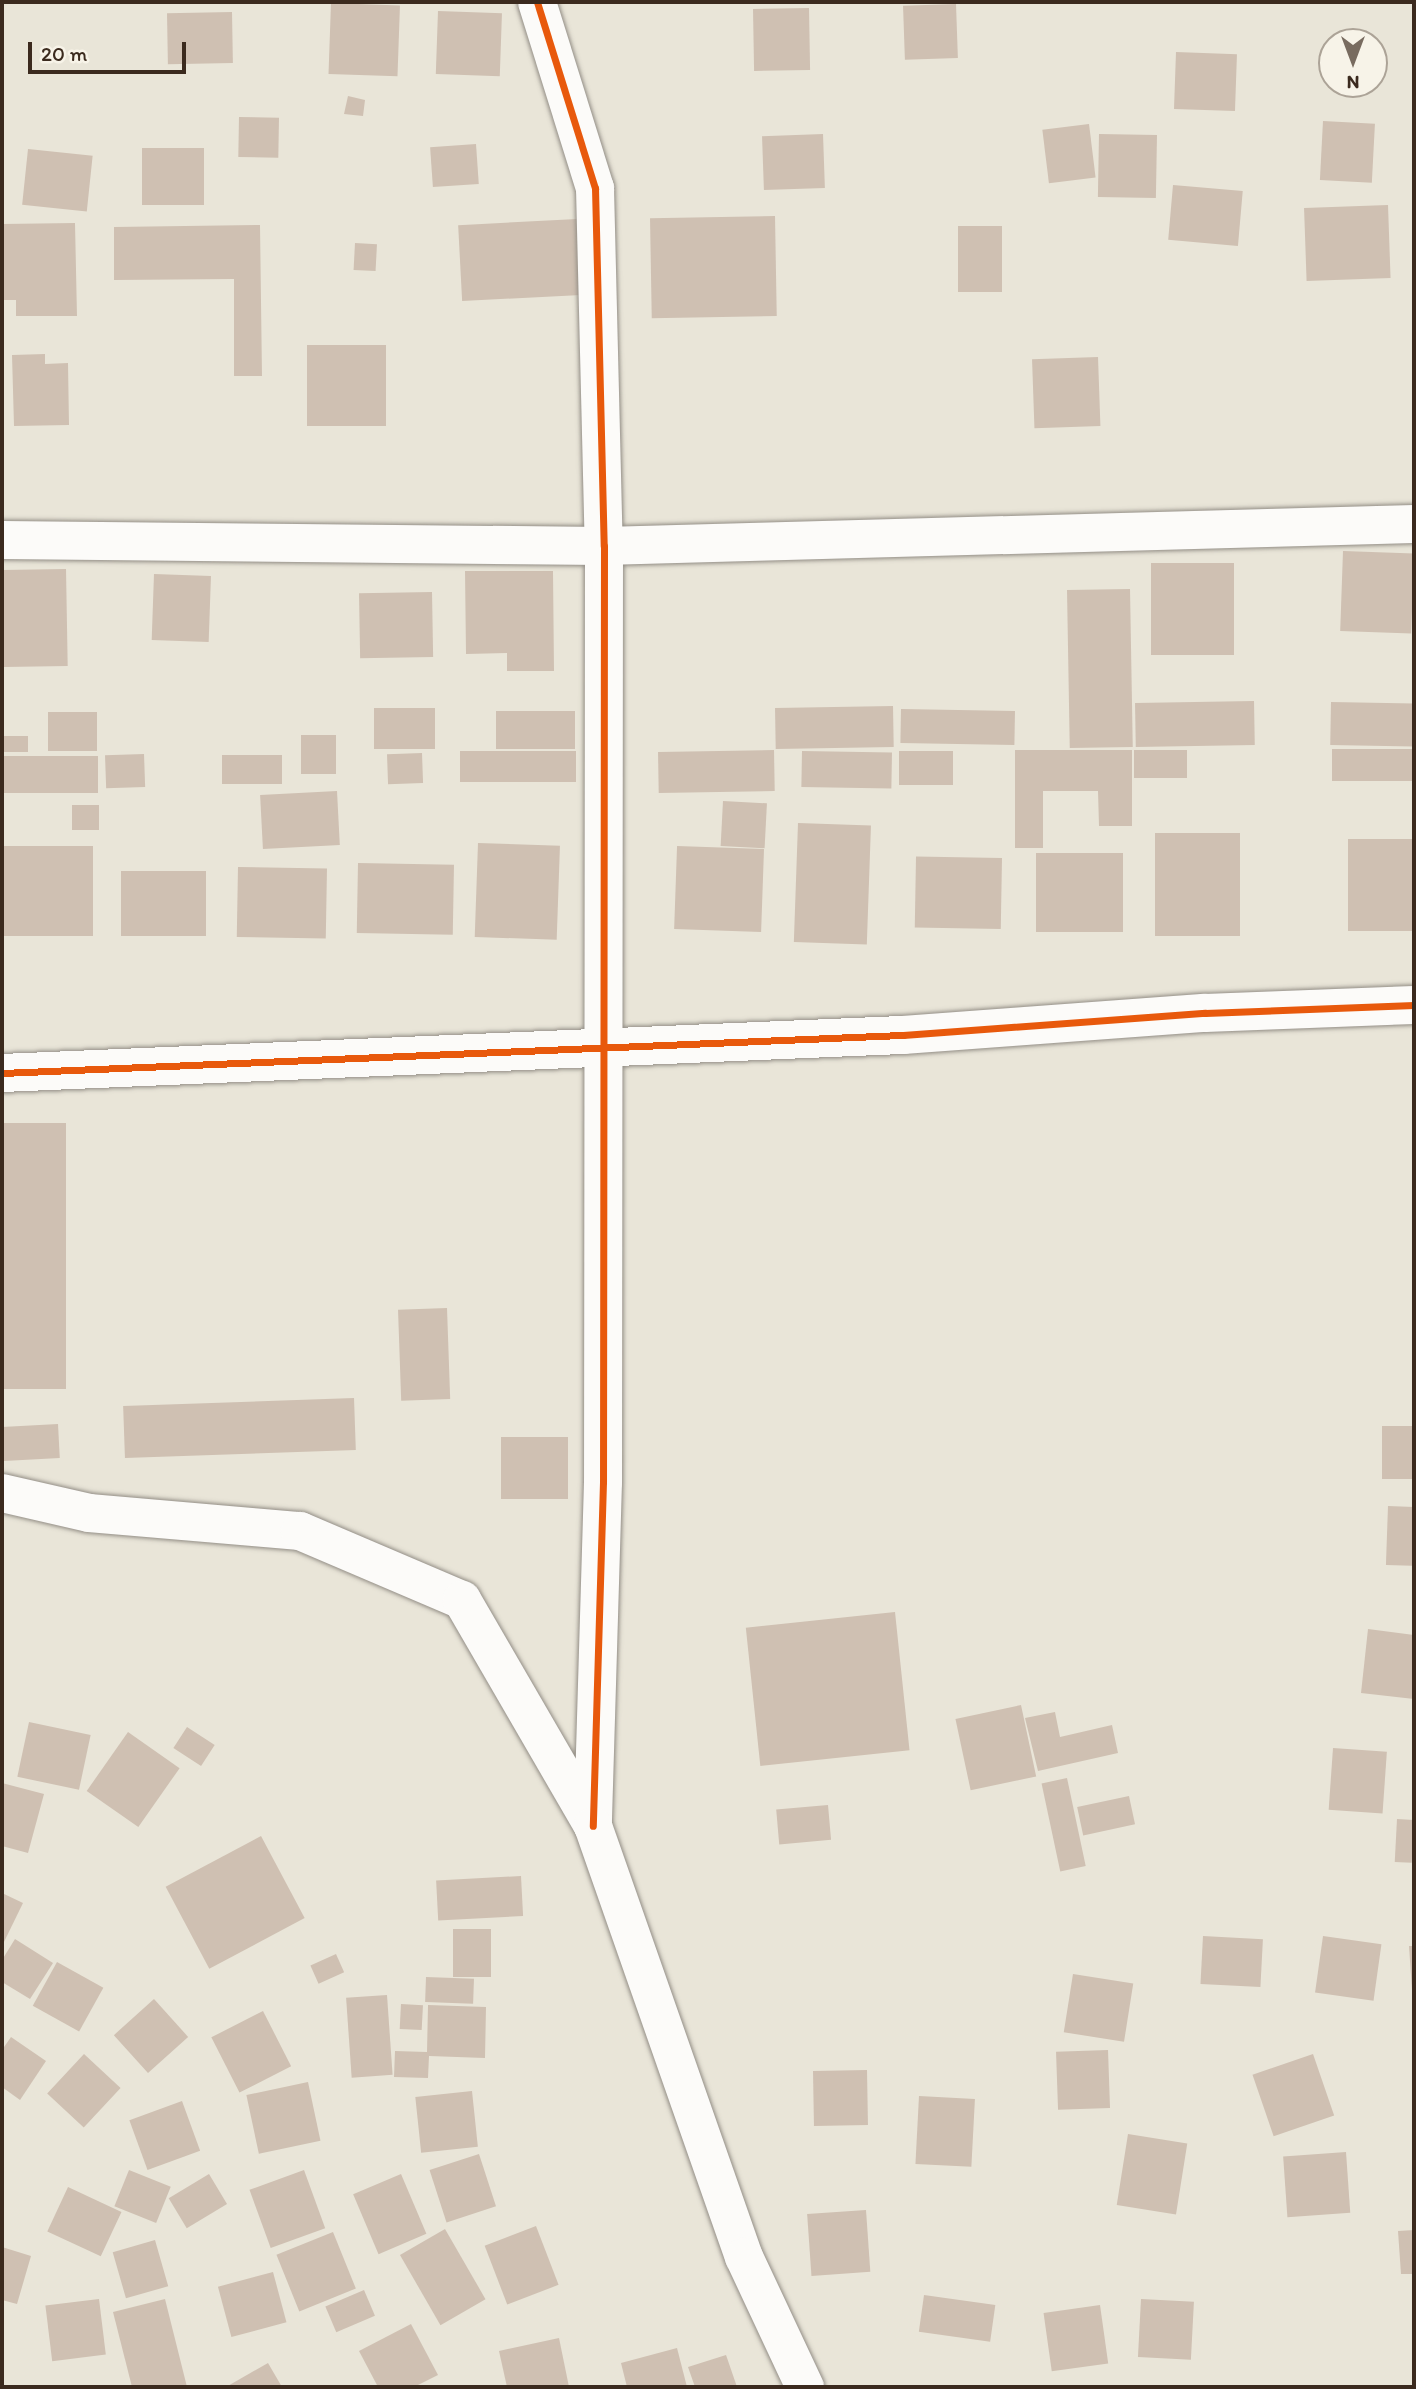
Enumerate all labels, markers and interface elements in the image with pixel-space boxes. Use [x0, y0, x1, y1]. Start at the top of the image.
scale bar [32, 28, 189, 72]
north arrow [1318, 28, 1388, 98]
text: 20 m [41, 41, 87, 66]
text: N [1347, 71, 1359, 94]

